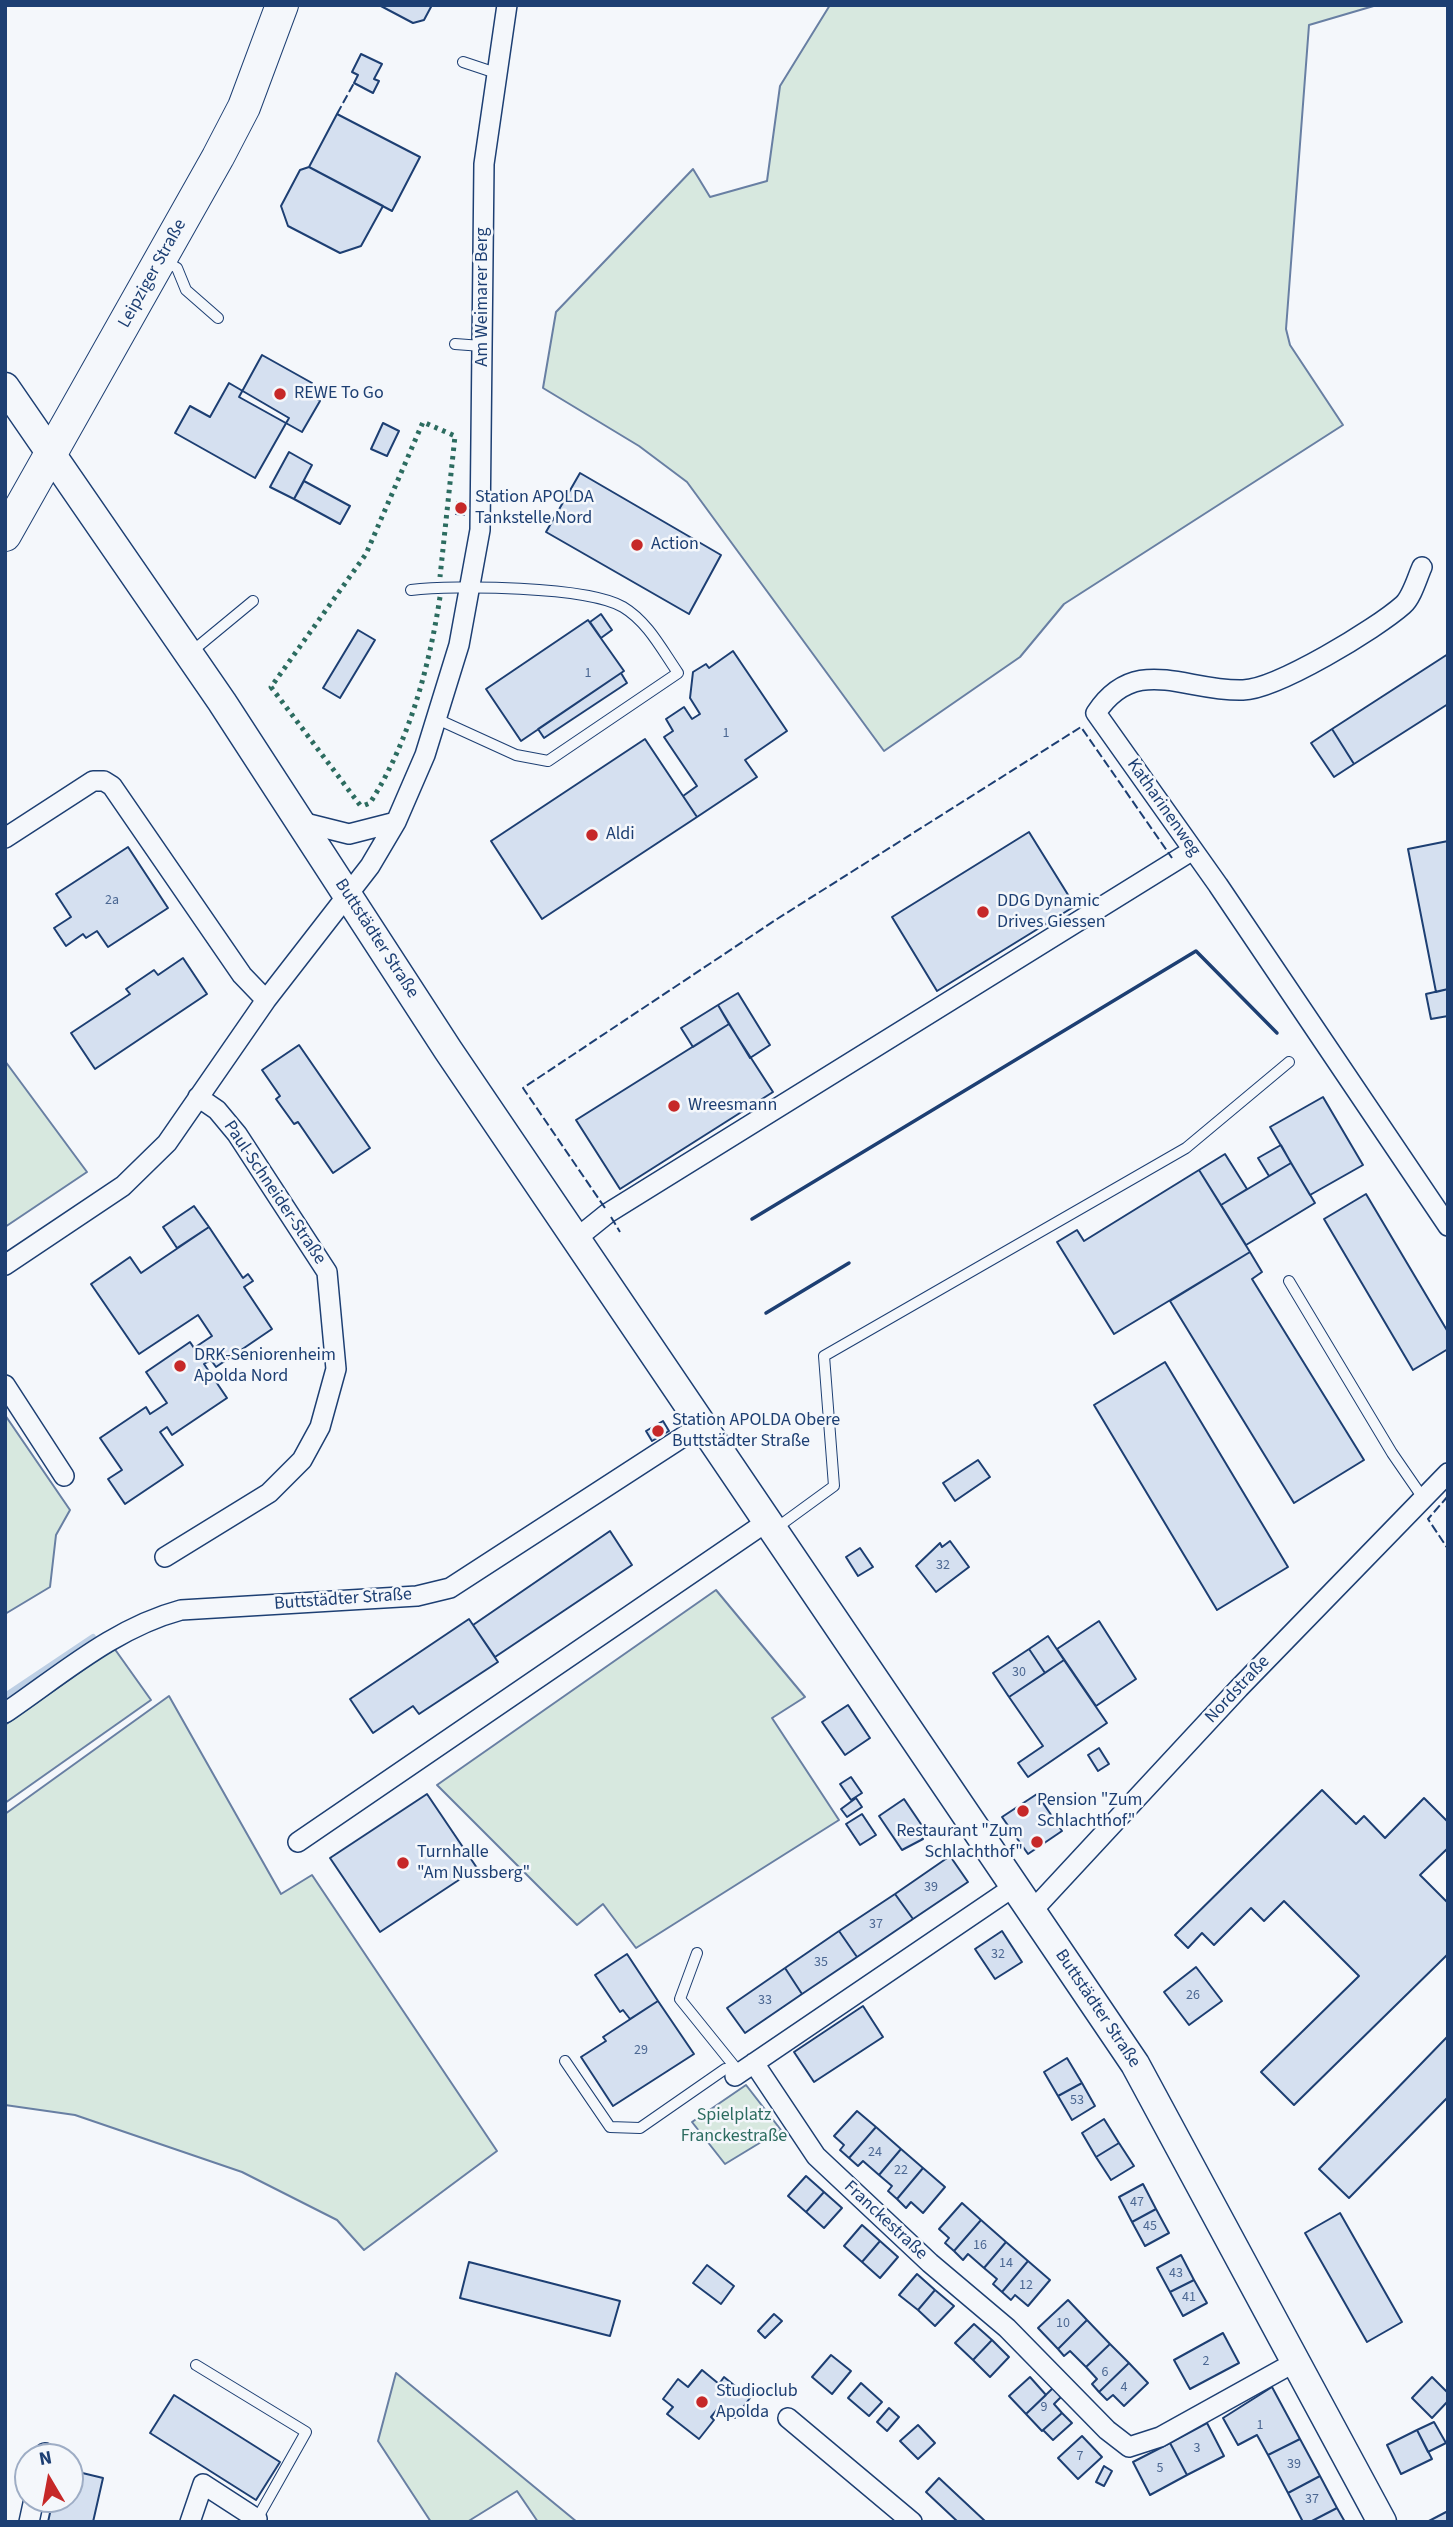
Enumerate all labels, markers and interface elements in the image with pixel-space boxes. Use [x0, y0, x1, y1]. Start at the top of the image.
street label: Leipziger Straße [114, 216, 192, 332]
street label: Am Weimarer Berg [472, 227, 494, 367]
place label: REWE To Go [294, 383, 384, 405]
marker: REWE To Go [272, 386, 288, 402]
place label: Station APOLDA Tankstelle Nord [475, 487, 594, 530]
marker: Station APOLDA Tankstelle Nord [453, 500, 469, 516]
place label: Action [651, 534, 699, 556]
marker: Action [629, 537, 645, 553]
house number: 1 [585, 666, 591, 682]
house number: 1 [723, 726, 729, 742]
street label: Katharinenweg [1121, 755, 1205, 861]
place label: Aldi [606, 824, 635, 846]
marker: Aldi [584, 827, 600, 843]
street label: Buttstädter Straße [329, 875, 423, 1003]
place label: DDG Dynamic Drives Giessen [997, 891, 1105, 934]
house number: 2a [105, 893, 119, 909]
marker: DDG Dynamic Drives Giessen [975, 904, 991, 920]
place label: Wreesmann [688, 1095, 777, 1117]
marker: Wreesmann [666, 1098, 682, 1114]
street label: Paul-Schneider-Straße [218, 1117, 330, 1269]
place label: DRK-Seniorenheim Apolda Nord [194, 1345, 336, 1388]
marker: DRK-Seniorenheim Apolda Nord [172, 1358, 188, 1374]
place label: Station APOLDA Obere Buttstädter Straße [672, 1410, 840, 1452]
marker: Station APOLDA Obere Buttstädter Straße [650, 1423, 666, 1439]
house number: 32 [936, 1558, 950, 1574]
street label: Buttstädter Straße [273, 1584, 413, 1616]
street label: Nordstraße [1201, 1652, 1275, 1728]
house number: 30 [1012, 1665, 1026, 1681]
place label: Pension "Zum Schlachthof" [1037, 1790, 1142, 1832]
marker: Pension "Zum Schlachthof" [1015, 1803, 1031, 1819]
place label: Restaurant "Zum Schlachthof" [896, 1821, 1023, 1864]
marker: Restaurant "Zum Schlachthof" [1029, 1834, 1045, 1850]
place label: Turnhalle "Am Nussberg" [417, 1842, 530, 1884]
marker: Turnhalle "Am Nussberg" [395, 1855, 411, 1871]
house number: 39 [924, 1880, 938, 1896]
house number: 37 [869, 1917, 883, 1933]
street label: Buttstädter Straße [1049, 1946, 1145, 2072]
house number: 32 [991, 1947, 1005, 1963]
house number: 35 [814, 1955, 828, 1971]
house number: 26 [1186, 1988, 1200, 2004]
house number: 33 [758, 1993, 772, 2009]
house number: 29 [634, 2043, 648, 2059]
house number: 53 [1070, 2093, 1084, 2109]
park label: Spielplatz Franckestraße [681, 2105, 787, 2148]
house number: 24 [868, 2145, 882, 2161]
house number: 22 [894, 2163, 908, 2179]
street label: Franckestraße [839, 2177, 931, 2265]
house number: 47 [1130, 2195, 1144, 2211]
house number: 45 [1143, 2219, 1157, 2235]
house number: 16 [973, 2238, 987, 2254]
house number: 14 [999, 2256, 1013, 2272]
house number: 43 [1169, 2266, 1183, 2282]
house number: 12 [1019, 2278, 1033, 2294]
house number: 41 [1182, 2290, 1196, 2306]
house number: 10 [1056, 2316, 1070, 2332]
house number: 2 [1203, 2354, 1209, 2370]
house number: 6 [1102, 2365, 1108, 2381]
house number: 4 [1121, 2380, 1127, 2396]
place label: Studioclub Apolda [716, 2381, 798, 2424]
marker: Studioclub Apolda [694, 2394, 710, 2410]
house number: 9 [1041, 2400, 1047, 2416]
house number: 1 [1257, 2418, 1263, 2434]
house number: 3 [1194, 2441, 1200, 2457]
north arrow [14, 2443, 84, 2513]
text: N [37, 2444, 54, 2473]
house number: 7 [1077, 2449, 1083, 2465]
house number: 39 [1287, 2457, 1301, 2473]
house number: 5 [1157, 2461, 1163, 2477]
house number: 37 [1305, 2492, 1319, 2508]

